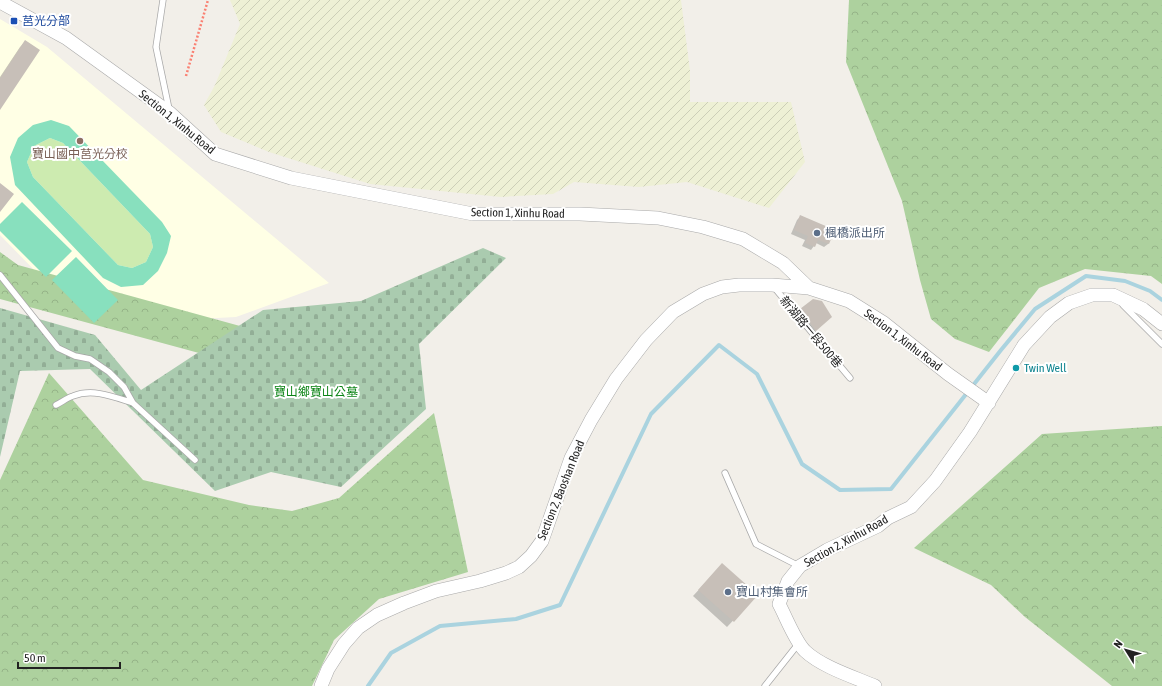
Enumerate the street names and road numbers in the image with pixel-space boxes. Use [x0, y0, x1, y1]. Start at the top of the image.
street label: Section 1, Xinhu Road [136, 87, 218, 157]
street label: Section 1, Xinhu Road [471, 205, 565, 221]
street label: 新湖路一段500巷 [777, 293, 845, 371]
street label: Section 1, Xinhu Road [861, 306, 945, 374]
street label: Section 2, Baoshan Road [535, 438, 587, 542]
street label: Section 2, Xinhu Road [802, 512, 890, 570]

